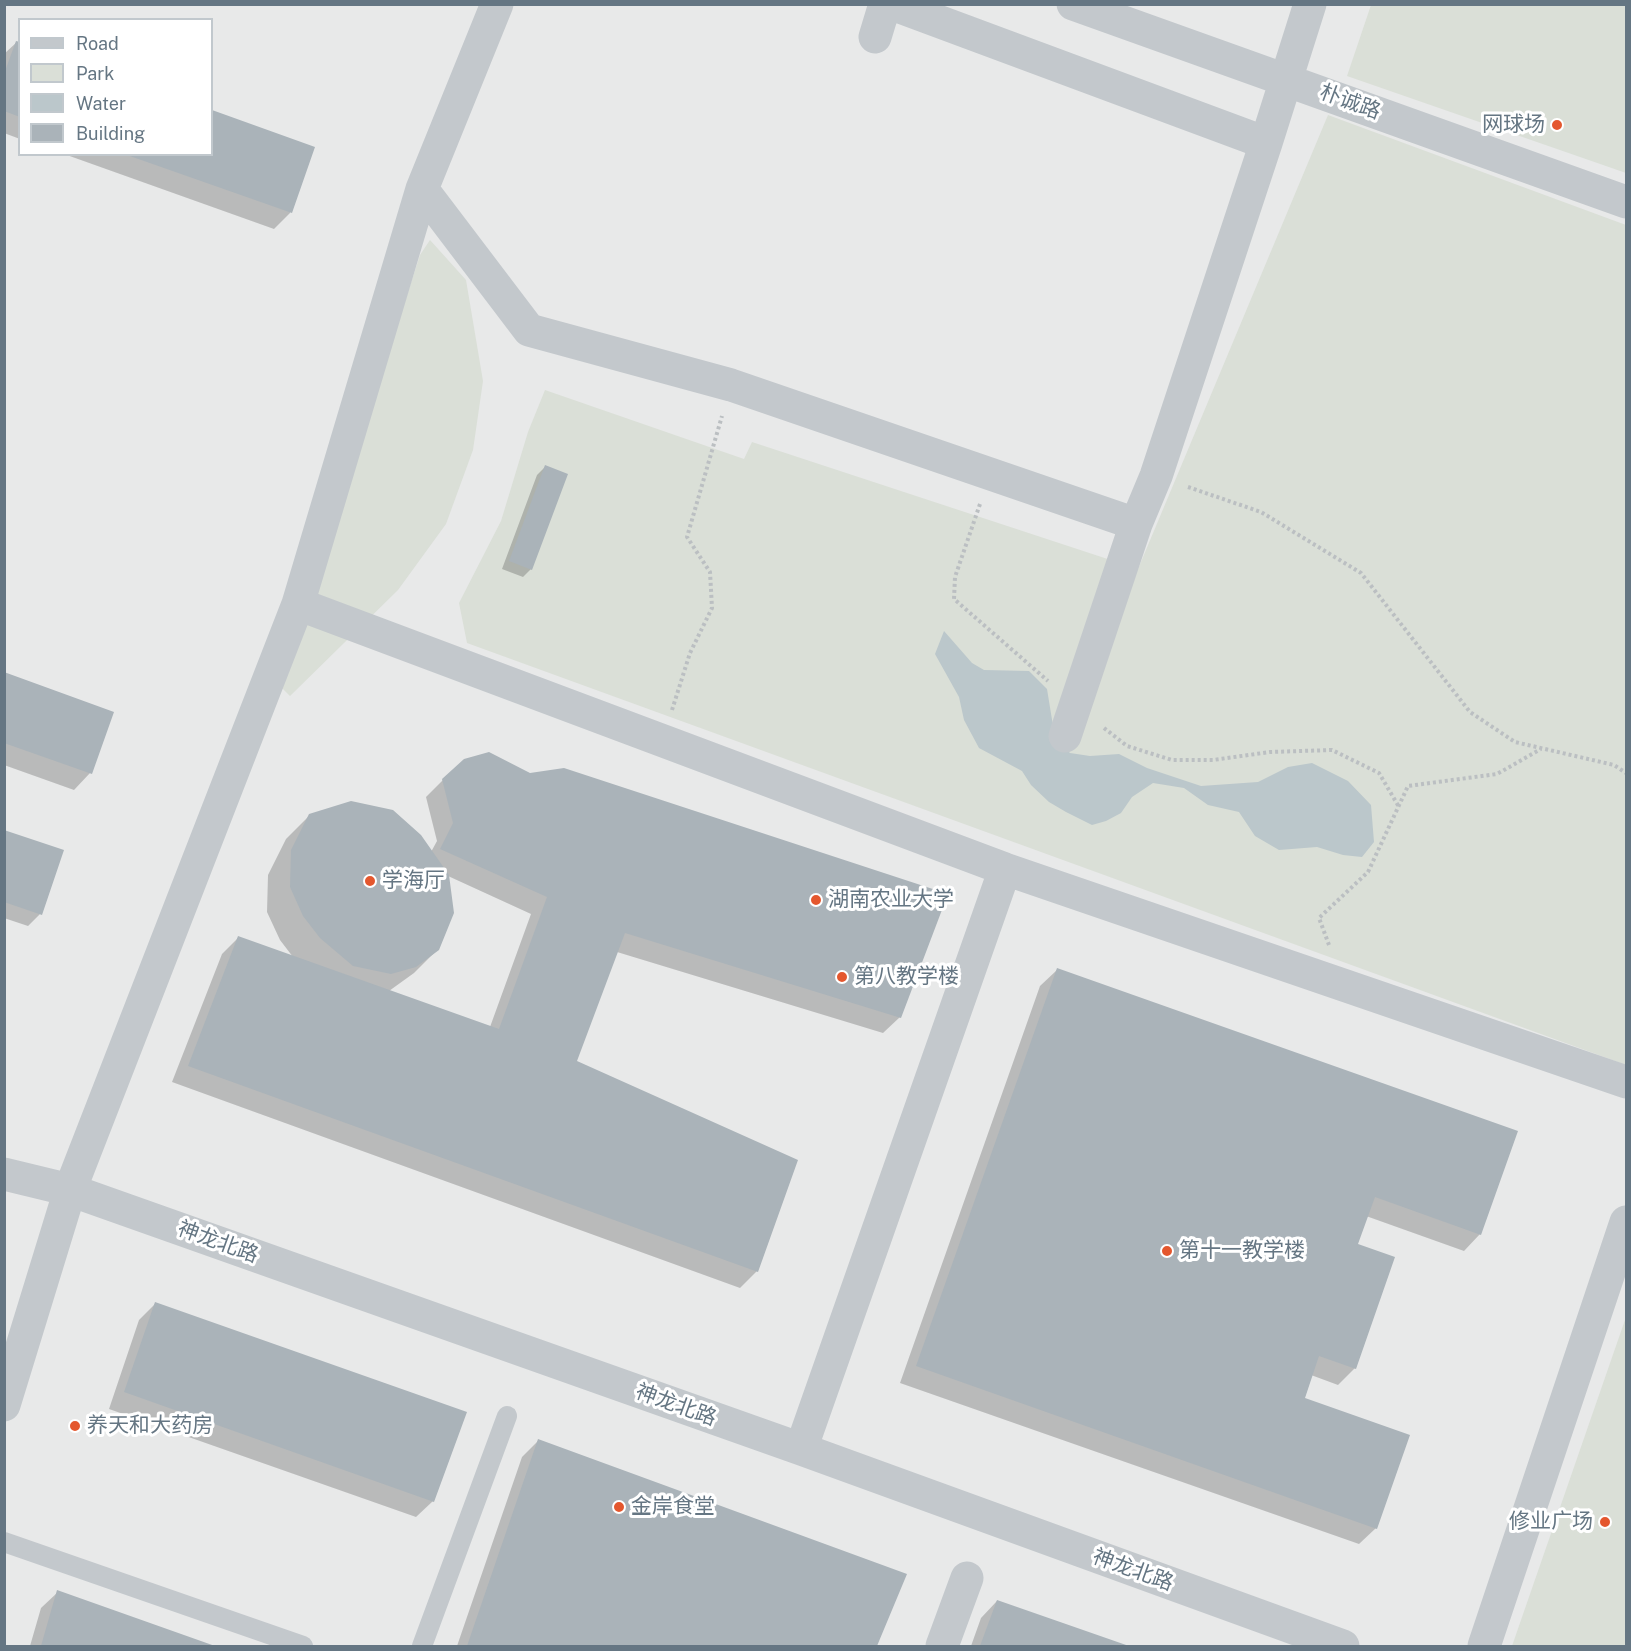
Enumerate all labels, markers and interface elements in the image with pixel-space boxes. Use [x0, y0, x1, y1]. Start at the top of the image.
legend [18, 18, 213, 156]
text: Road [76, 33, 119, 54]
text: Park [76, 63, 114, 84]
street label: 朴诚路 [1316, 79, 1384, 125]
text: Water [76, 93, 126, 114]
place label: 网球场 [1482, 112, 1545, 138]
marker: 网球场 [1550, 118, 1564, 132]
text: Building [76, 123, 145, 144]
place label: 学海厅 [382, 868, 445, 894]
marker: 学海厅 [363, 874, 377, 888]
place label: 湖南农业大学 [828, 887, 954, 913]
marker: 湖南农业大学 [809, 893, 823, 907]
place label: 第八教学楼 [854, 964, 959, 990]
marker: 第八教学楼 [835, 970, 849, 984]
street label: 神龙北路 [174, 1216, 262, 1268]
place label: 第十一教学楼 [1179, 1238, 1305, 1264]
marker: 第十一教学楼 [1160, 1244, 1174, 1258]
street label: 神龙北路 [632, 1379, 720, 1431]
place label: 养天和大药房 [87, 1413, 213, 1439]
marker: 养天和大药房 [68, 1419, 82, 1433]
place label: 金岸食堂 [631, 1494, 715, 1520]
marker: 金岸食堂 [612, 1500, 626, 1514]
place label: 修业广场 [1509, 1509, 1593, 1535]
marker: 修业广场 [1598, 1515, 1612, 1529]
street label: 神龙北路 [1089, 1544, 1177, 1596]

